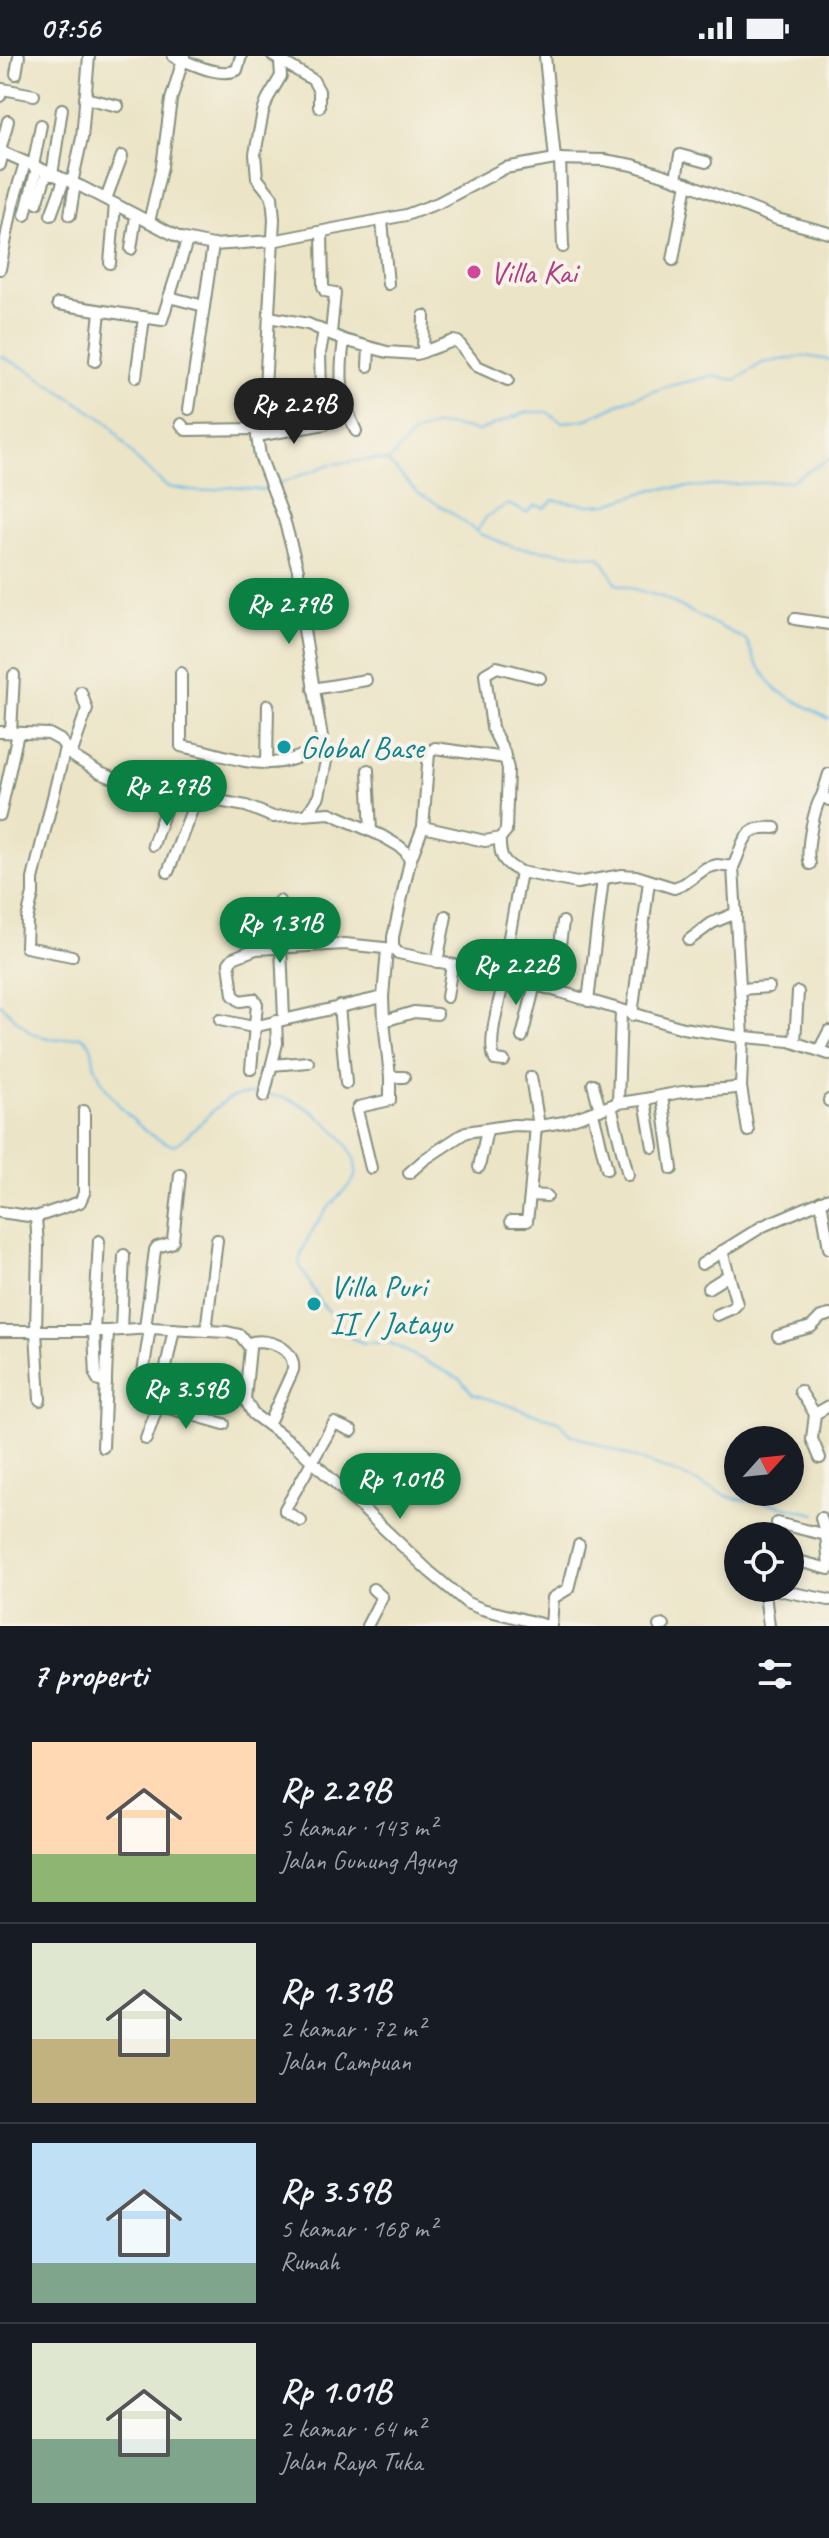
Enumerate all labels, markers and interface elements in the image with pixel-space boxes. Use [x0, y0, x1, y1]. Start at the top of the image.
text: 07:56 [40, 9, 100, 47]
place label: Villa Kai [490, 252, 581, 293]
marker: Villa Kai [465, 263, 483, 281]
pin: Rp 2.29B [211, 378, 377, 446]
text: Rp 2.29B [252, 387, 336, 420]
pin: Rp 2.79B [206, 578, 372, 646]
text: Rp 2.79B [247, 587, 331, 620]
place label: Global Base [300, 727, 426, 768]
marker: Global Base [275, 738, 293, 756]
pin: Rp 2.97B [84, 760, 250, 828]
text: Rp 2.97B [125, 769, 209, 802]
pin: Rp 1.31B [197, 897, 363, 965]
text: Rp 1.31B [238, 906, 322, 939]
pin: Rp 2.22B [433, 939, 599, 1007]
text: Rp 2.22B [474, 948, 558, 981]
place label: Villa Puri II / Jatayu [330, 1266, 454, 1344]
marker: Villa Puri II / Jatayu [305, 1295, 323, 1313]
pin: Rp 3.59B [103, 1363, 269, 1431]
text: Rp 3.59B [144, 1372, 228, 1405]
north arrow [724, 1426, 804, 1506]
map controls [724, 1426, 804, 1602]
pin: Rp 1.01B [317, 1453, 483, 1521]
text: Rp 1.01B [358, 1462, 442, 1495]
button: locate [724, 1522, 804, 1602]
icon: filters [753, 1652, 797, 1696]
text: 7 properti [32, 1653, 147, 1696]
text: Rp 2.29B [280, 1768, 390, 1811]
icon: home [96, 1774, 192, 1870]
text: 5 kamar · 143 m² [280, 1811, 436, 1844]
text: Jalan Gunung Agung [280, 1844, 456, 1877]
text: Rp 1.31B [280, 1969, 391, 2012]
icon: home [96, 1975, 192, 2071]
text: 2 kamar · 72 m² [280, 2012, 425, 2045]
text: Jalan Campuan [280, 2045, 411, 2078]
text: Rp 3.59B [280, 2169, 390, 2212]
icon: home [96, 2175, 192, 2271]
text: 5 kamar · 168 m² [280, 2212, 436, 2245]
text: Rumah [280, 2245, 340, 2278]
text: Rp 1.01B [280, 2369, 391, 2412]
icon: home [96, 2375, 192, 2471]
text: 2 kamar · 64 m² [280, 2412, 425, 2445]
text: Jalan Raya Tuka [280, 2445, 422, 2478]

